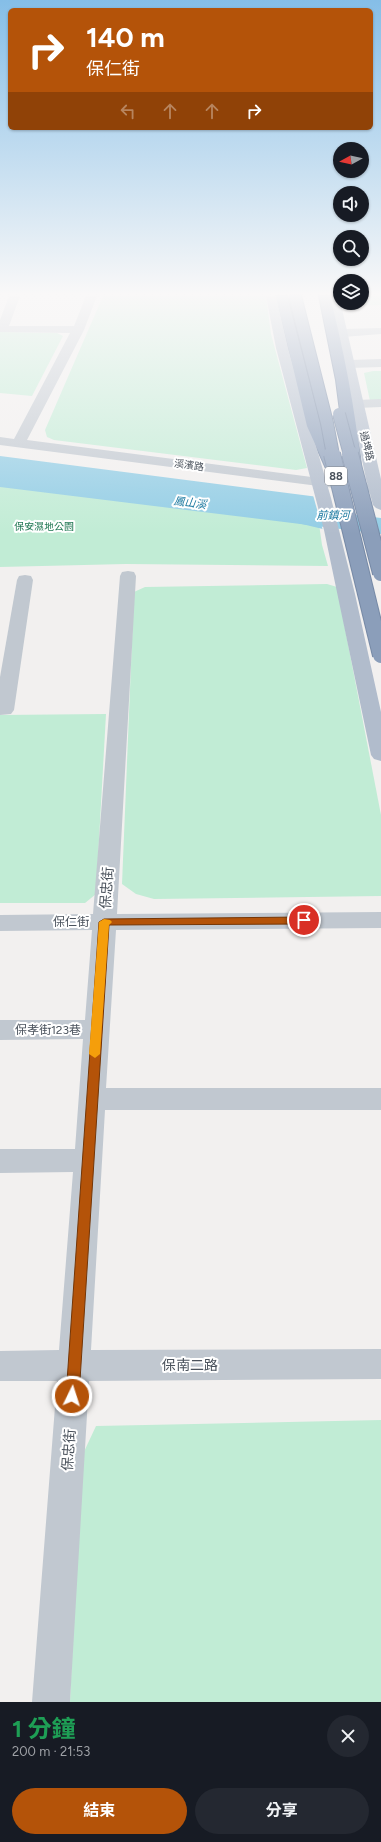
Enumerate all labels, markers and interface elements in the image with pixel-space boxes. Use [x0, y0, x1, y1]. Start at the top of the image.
text: 140 m [86, 20, 165, 54]
icon: right [20, 24, 72, 76]
text: 保仁街 [86, 58, 140, 80]
icon: left [117, 100, 139, 122]
icon: ahead [159, 100, 181, 122]
icon: ahead [201, 100, 223, 122]
icon: right [243, 100, 265, 122]
north arrow [333, 142, 369, 178]
map controls [333, 142, 369, 310]
button: sound [333, 186, 369, 222]
button: search [333, 230, 369, 266]
button: layers [333, 274, 369, 310]
street label: 過埤路 [357, 430, 377, 462]
street label: 溪濱路 [173, 456, 205, 474]
road number: 88 [325, 467, 347, 485]
water label: 鳳山溪 [173, 495, 209, 512]
water label: 前鎮河 [317, 509, 351, 522]
park label: 保安濕地公園 [14, 520, 74, 533]
street label: 保忠街 [97, 866, 117, 910]
pin [287, 903, 321, 937]
icon: arrive [293, 909, 315, 931]
street label: 保仁街 [53, 915, 89, 929]
street label: 保孝街123巷 [15, 1023, 81, 1037]
street label: 保南二路 [162, 1357, 218, 1374]
position arrow [51, 1375, 93, 1417]
street label: 保忠街 [59, 1428, 79, 1472]
text: 1 分鐘 [12, 1714, 76, 1743]
button: close [327, 1715, 369, 1757]
text: 200 m · 21:53 [12, 1744, 90, 1759]
button: 結束 [12, 1788, 187, 1834]
button: 分享 [195, 1788, 369, 1834]

